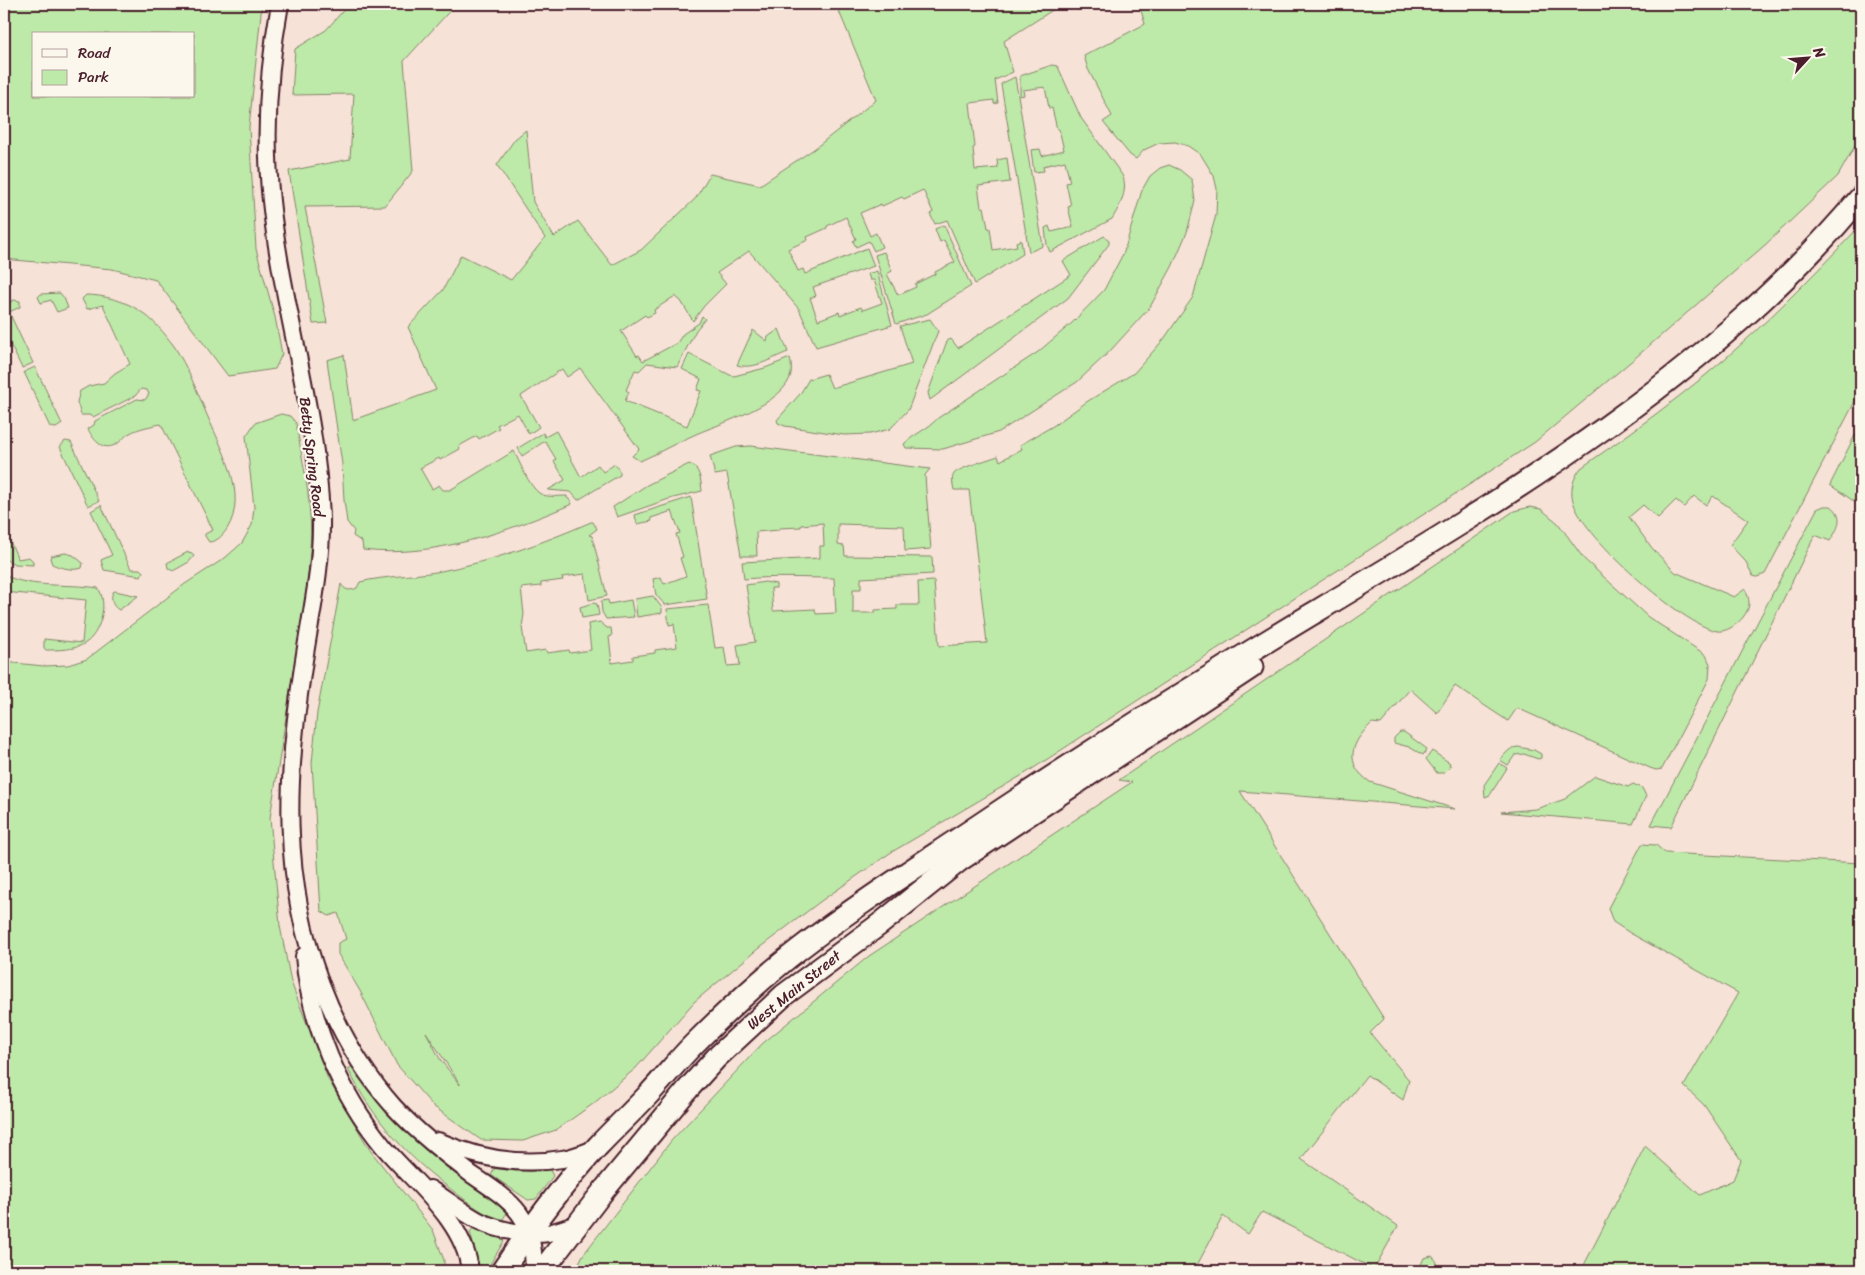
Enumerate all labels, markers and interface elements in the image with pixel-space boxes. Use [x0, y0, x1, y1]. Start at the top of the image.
legend [32, 32, 195, 98]
north arrow [1782, 32, 1832, 82]
text: Road [78, 40, 111, 66]
text: N [1805, 42, 1833, 63]
text: Park [78, 64, 109, 90]
street label: Betty Spring Road [292, 396, 332, 520]
street label: West Main Street [741, 943, 848, 1036]

